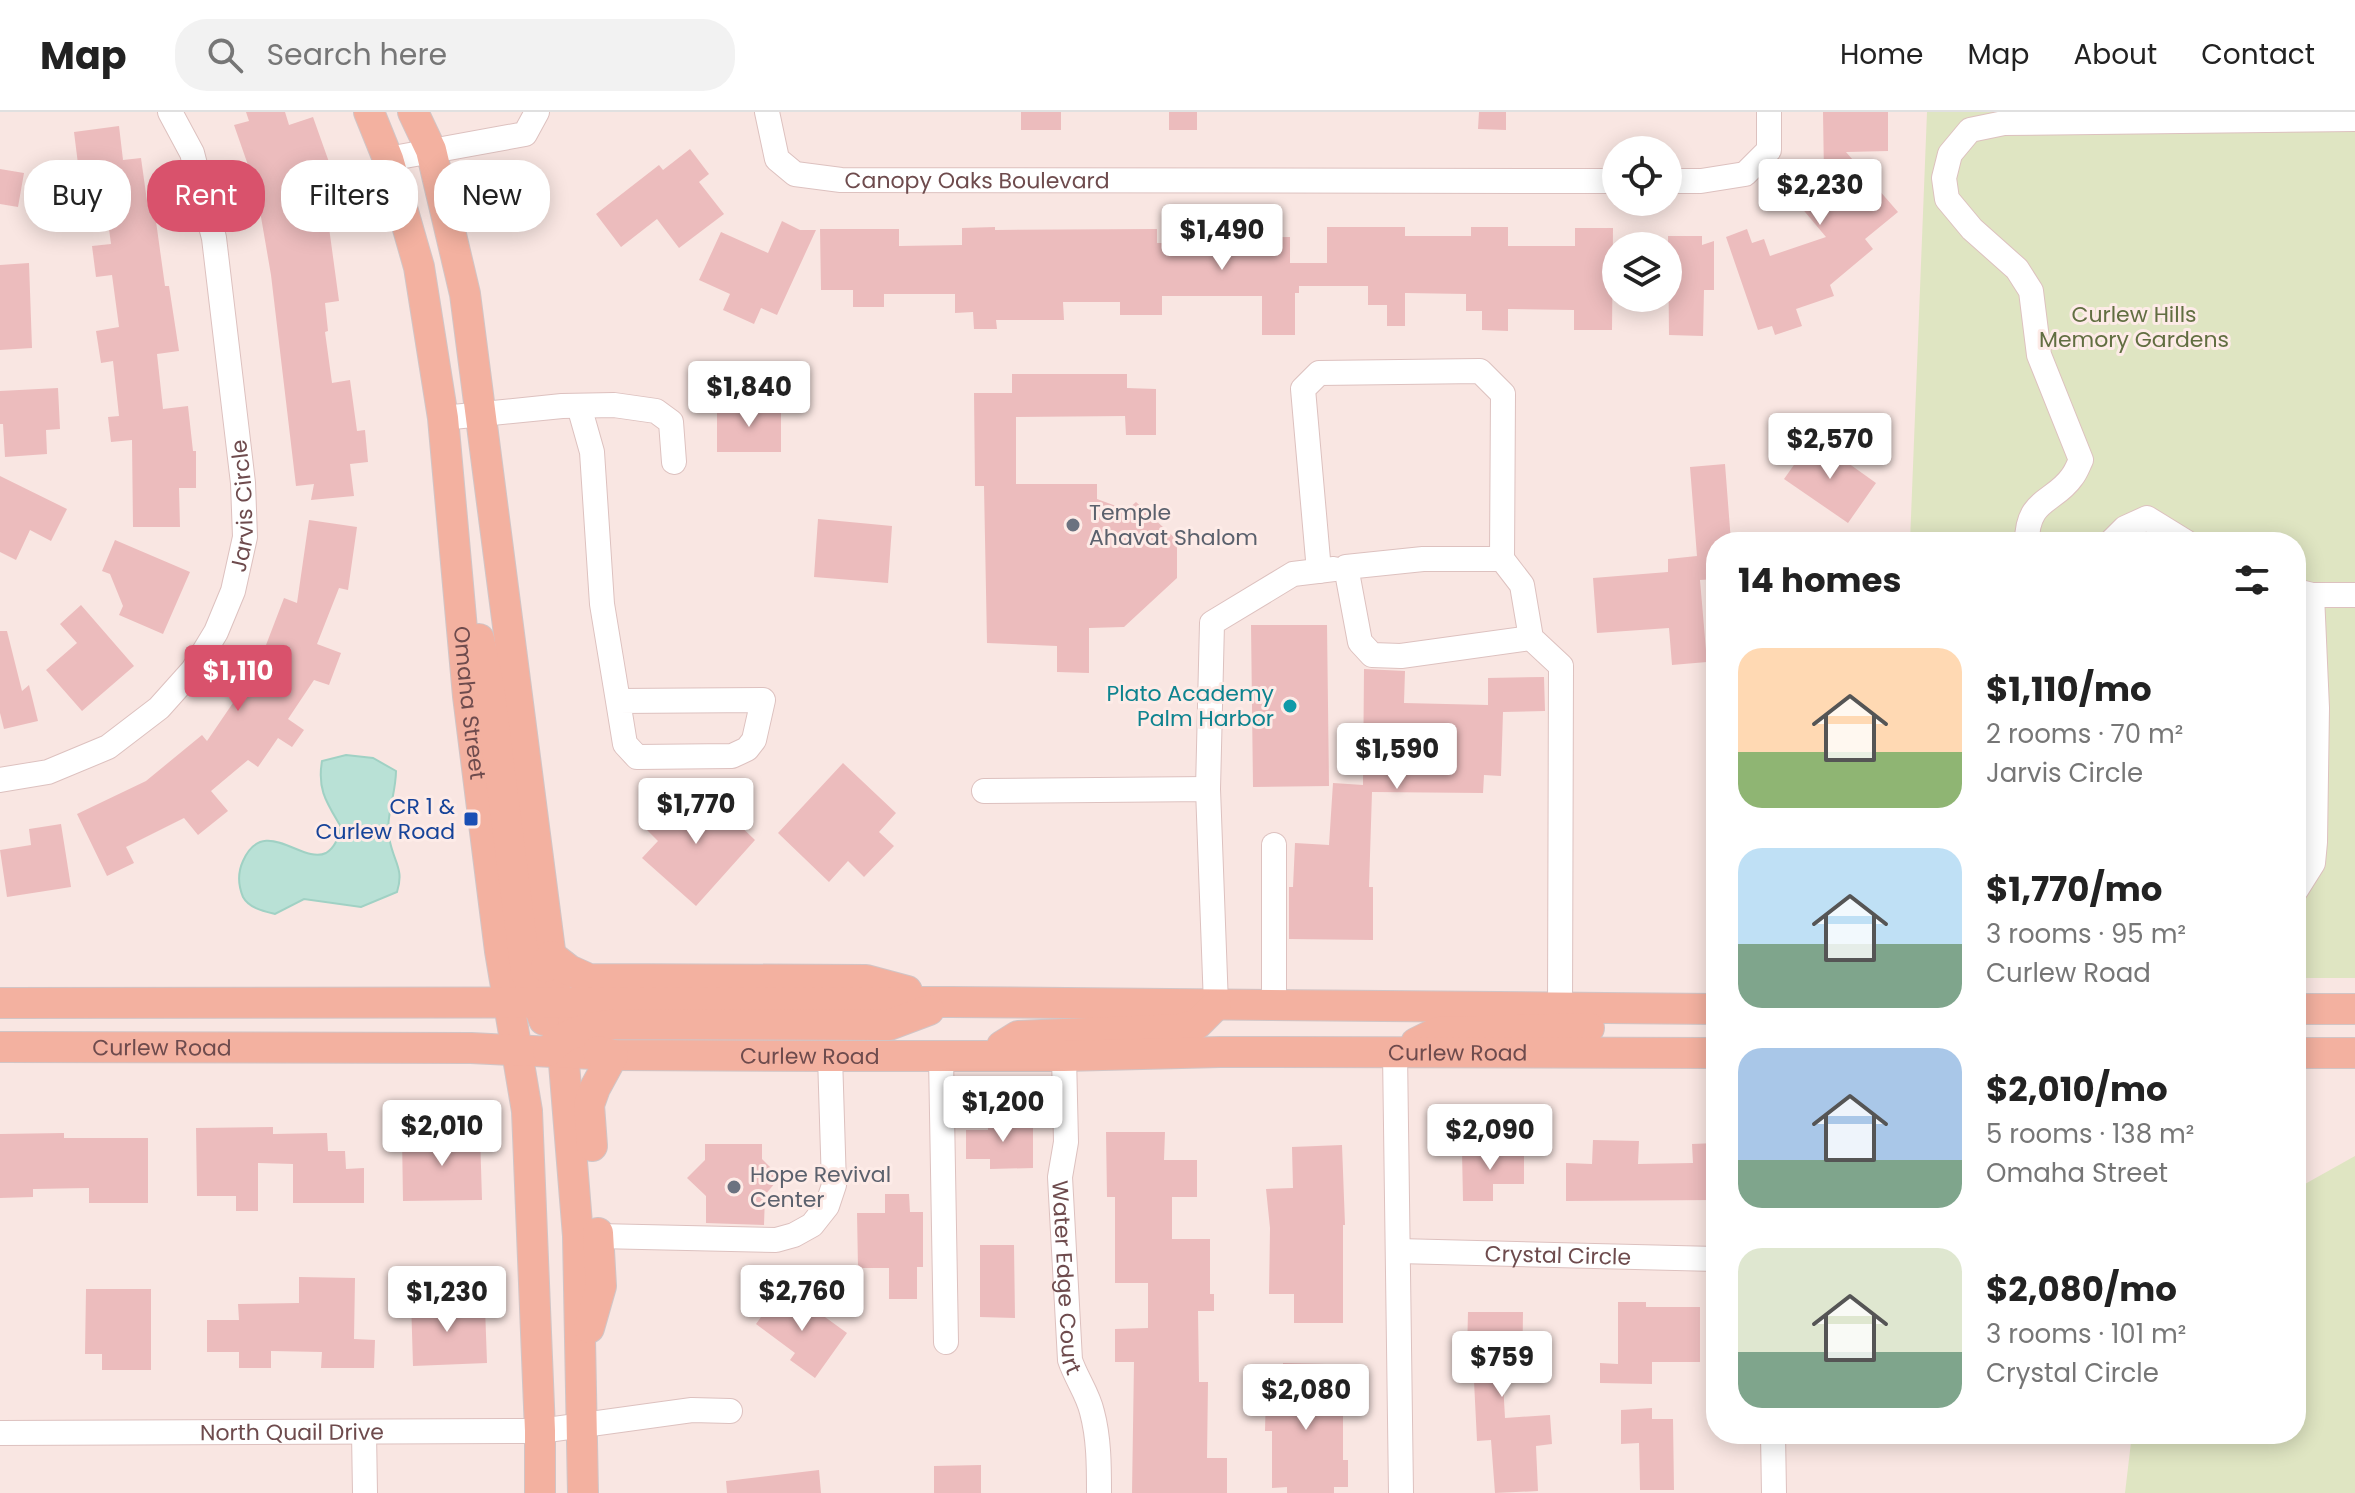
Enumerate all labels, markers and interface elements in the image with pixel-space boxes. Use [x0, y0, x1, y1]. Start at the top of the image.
search box [175, 19, 735, 91]
text: Map [40, 29, 127, 82]
icon: search [203, 33, 247, 77]
text: Search here [267, 33, 447, 76]
text: Home [1840, 35, 1923, 74]
text: Map [1967, 35, 2029, 74]
text: About [2073, 35, 2157, 74]
text: Contact [2201, 35, 2315, 74]
map controls [1602, 136, 1682, 312]
button: locate [1602, 136, 1682, 216]
pin: $2,230 [1755, 159, 1885, 227]
chip: Buy [24, 160, 131, 232]
chip: Rent [147, 160, 265, 232]
chip: Filters [281, 160, 418, 232]
chip: New [434, 160, 550, 232]
street label: Canopy Oaks Boulevard [845, 165, 1110, 196]
text: $2,230 [1777, 167, 1863, 203]
pin: $1,490 [1157, 204, 1287, 272]
text: $1,490 [1180, 212, 1264, 248]
button: layers [1602, 232, 1682, 312]
park label: Curlew Hills Memory Gardens [2039, 299, 2229, 355]
pin: $1,840 [684, 361, 814, 429]
text: $1,840 [706, 369, 792, 405]
pin: $2,570 [1765, 413, 1895, 481]
text: $2,570 [1786, 421, 1874, 457]
street label: Jarvis Circle [222, 438, 261, 575]
place label: Temple Ahavat Shalom [1089, 497, 1258, 553]
marker: Temple Ahavat Shalom [1064, 516, 1082, 534]
text: 14 homes [1738, 556, 1902, 604]
icon: filters [2230, 558, 2274, 602]
street label: Omaha Street [446, 625, 494, 781]
pin: $1,110 [173, 645, 303, 713]
text: $1,110 [203, 653, 273, 689]
text: $1,110/mo [1986, 665, 2152, 713]
place label: Plato Academy Palm Harbor [1106, 678, 1275, 734]
icon: home [1802, 680, 1898, 776]
marker: Plato Academy Palm Harbor [1281, 697, 1299, 715]
text: 2 rooms · 70 m² [1986, 716, 2183, 752]
pin: $1,590 [1332, 723, 1462, 791]
text: $1,590 [1355, 731, 1439, 767]
text: Jarvis Circle [1986, 755, 2143, 791]
pin: $1,770 [631, 778, 761, 846]
text: $1,770 [656, 786, 736, 822]
place label: CR 1 & Curlew Road [316, 791, 456, 847]
marker: CR 1 & Curlew Road [462, 810, 480, 828]
text: $1,770/mo [1986, 865, 2163, 913]
icon: home [1802, 880, 1898, 976]
text: 3 rooms · 95 m² [1986, 916, 2186, 952]
text: Curlew Road [1986, 955, 2151, 991]
street label: Curlew Road [92, 1032, 232, 1063]
street label: Curlew Road [1388, 1037, 1528, 1068]
street label: Curlew Road [740, 1040, 880, 1072]
text: $2,010/mo [1986, 1065, 2168, 1113]
pin: $1,200 [938, 1076, 1068, 1144]
icon: home [1802, 1080, 1898, 1176]
text: $1,200 [961, 1084, 1045, 1120]
pin: $2,010 [377, 1100, 507, 1168]
pin: $2,090 [1425, 1104, 1555, 1172]
text: $2,010 [400, 1108, 484, 1144]
text: $2,090 [1445, 1112, 1535, 1148]
text: 5 rooms · 138 m² [1986, 1116, 2194, 1152]
text: Omaha Street [1986, 1155, 2168, 1191]
place label: Hope Revival Center [750, 1159, 891, 1215]
marker: Hope Revival Center [725, 1178, 743, 1196]
street label: Water Edge Court [1045, 1180, 1090, 1379]
street label: Crystal Circle [1484, 1238, 1631, 1272]
pin: $2,760 [737, 1265, 867, 1333]
text: $2,080/mo [1986, 1265, 2177, 1313]
pin: $1,230 [382, 1266, 512, 1334]
text: $2,760 [759, 1273, 845, 1309]
text: $1,230 [406, 1274, 488, 1310]
icon: home [1802, 1280, 1898, 1376]
text: 3 rooms · 101 m² [1986, 1316, 2186, 1352]
pin: $759 [1455, 1331, 1549, 1399]
text: $759 [1470, 1339, 1534, 1375]
text: Crystal Circle [1986, 1355, 2159, 1391]
pin: $2,080 [1241, 1364, 1371, 1432]
text: $2,080 [1261, 1372, 1351, 1408]
street label: North Quail Drive [200, 1416, 384, 1448]

